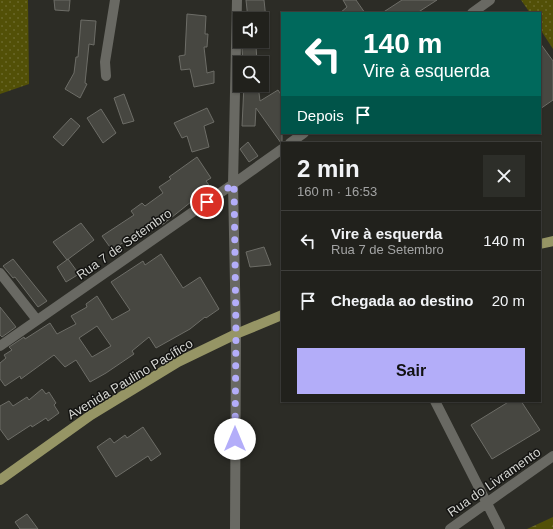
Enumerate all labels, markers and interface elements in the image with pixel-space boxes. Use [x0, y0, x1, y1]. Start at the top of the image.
map controls [233, 12, 269, 92]
button: sound [233, 12, 269, 48]
icon: left [297, 28, 349, 80]
text: 140 m [363, 28, 442, 59]
button: search [233, 56, 269, 92]
text: Vire à esquerda [363, 61, 490, 81]
icon: arrive [352, 104, 374, 126]
text: Depois [297, 107, 344, 124]
text: 2 min [297, 155, 360, 182]
button: close [483, 155, 525, 197]
text: 160 m · 16:53 [297, 184, 377, 199]
pin [190, 185, 224, 219]
icon: arrive [196, 191, 218, 213]
street label: Rua 7 de Setembro [74, 206, 174, 282]
text: Vire à esquerda [331, 225, 442, 242]
icon: left [297, 230, 319, 252]
text: 140 m [483, 232, 525, 249]
text: Rua 7 de Setembro [331, 242, 444, 257]
icon: arrive [297, 290, 319, 312]
text: Chegada ao destino [331, 292, 474, 309]
text: 20 m [492, 292, 525, 309]
street label: Avenida Paulino Pacífico [65, 336, 195, 422]
button: Sair [297, 348, 525, 394]
position arrow [214, 418, 256, 460]
street label: Rua do Livramento [445, 444, 543, 520]

